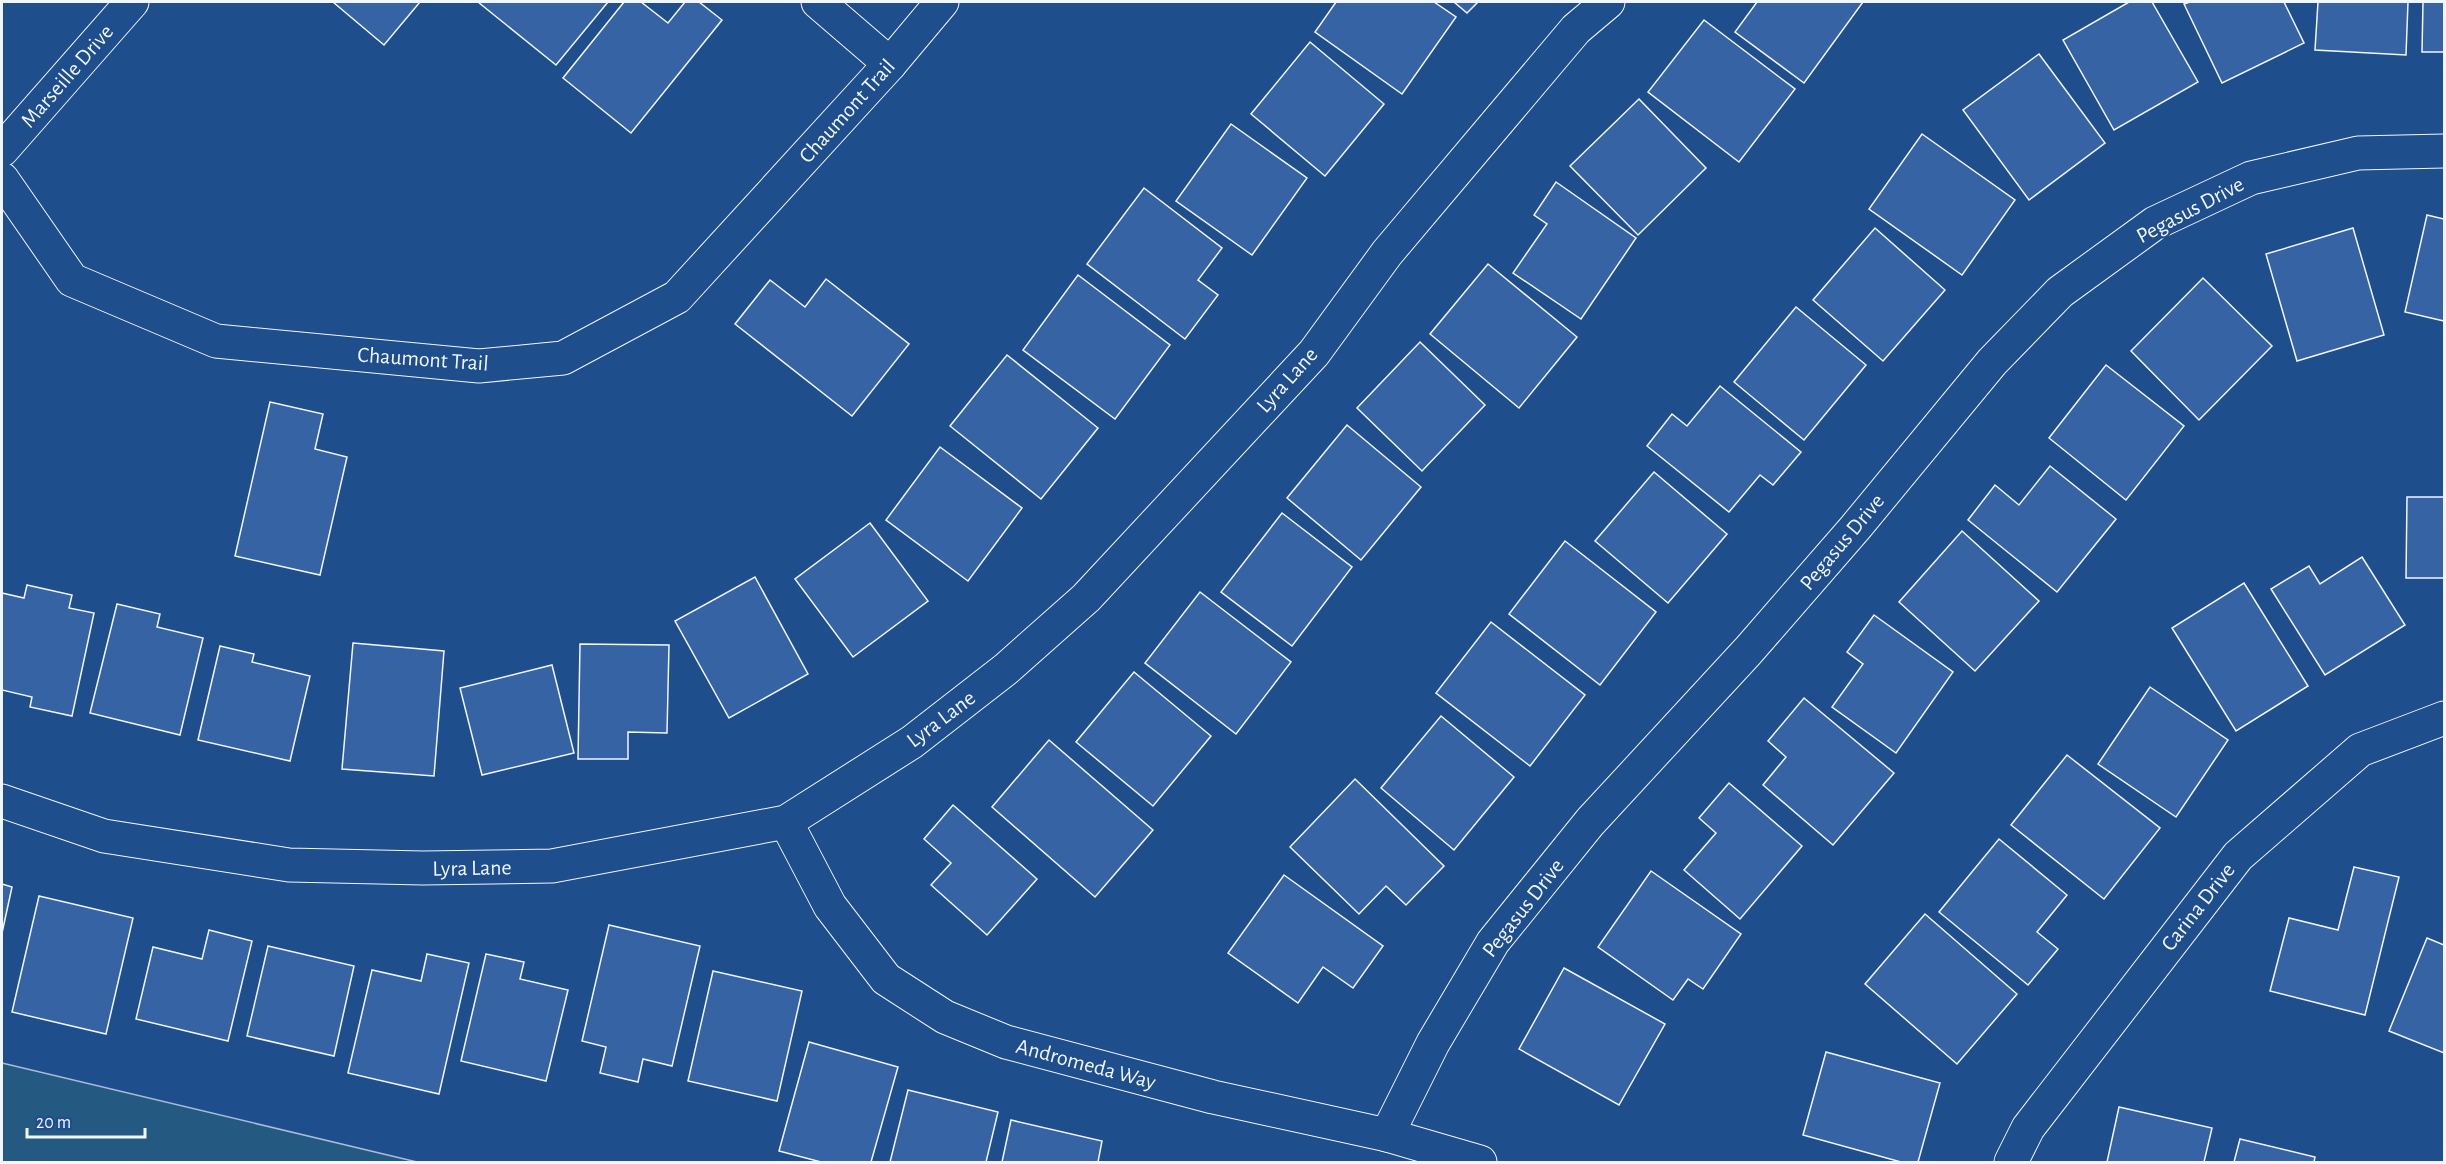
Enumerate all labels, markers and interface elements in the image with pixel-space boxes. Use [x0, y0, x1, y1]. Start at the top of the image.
street label: Marseille Drive [17, 20, 117, 132]
street label: Chaumont Trail [795, 55, 899, 167]
street label: Pegasus Drive [2133, 173, 2247, 247]
street label: Chaumont Trail [357, 343, 489, 375]
street label: Lyra Lane [1252, 343, 1322, 417]
street label: Pegasus Drive [1796, 490, 1888, 594]
street label: Lyra Lane [903, 686, 979, 752]
street label: Pegasus Drive [1478, 855, 1568, 961]
street label: Lyra Lane [432, 856, 512, 880]
street label: Carina Drive [2157, 859, 2239, 955]
street label: Andromeda Way [1014, 1035, 1159, 1093]
scale bar [27, 1101, 146, 1139]
text: 20 m [36, 1114, 71, 1132]

